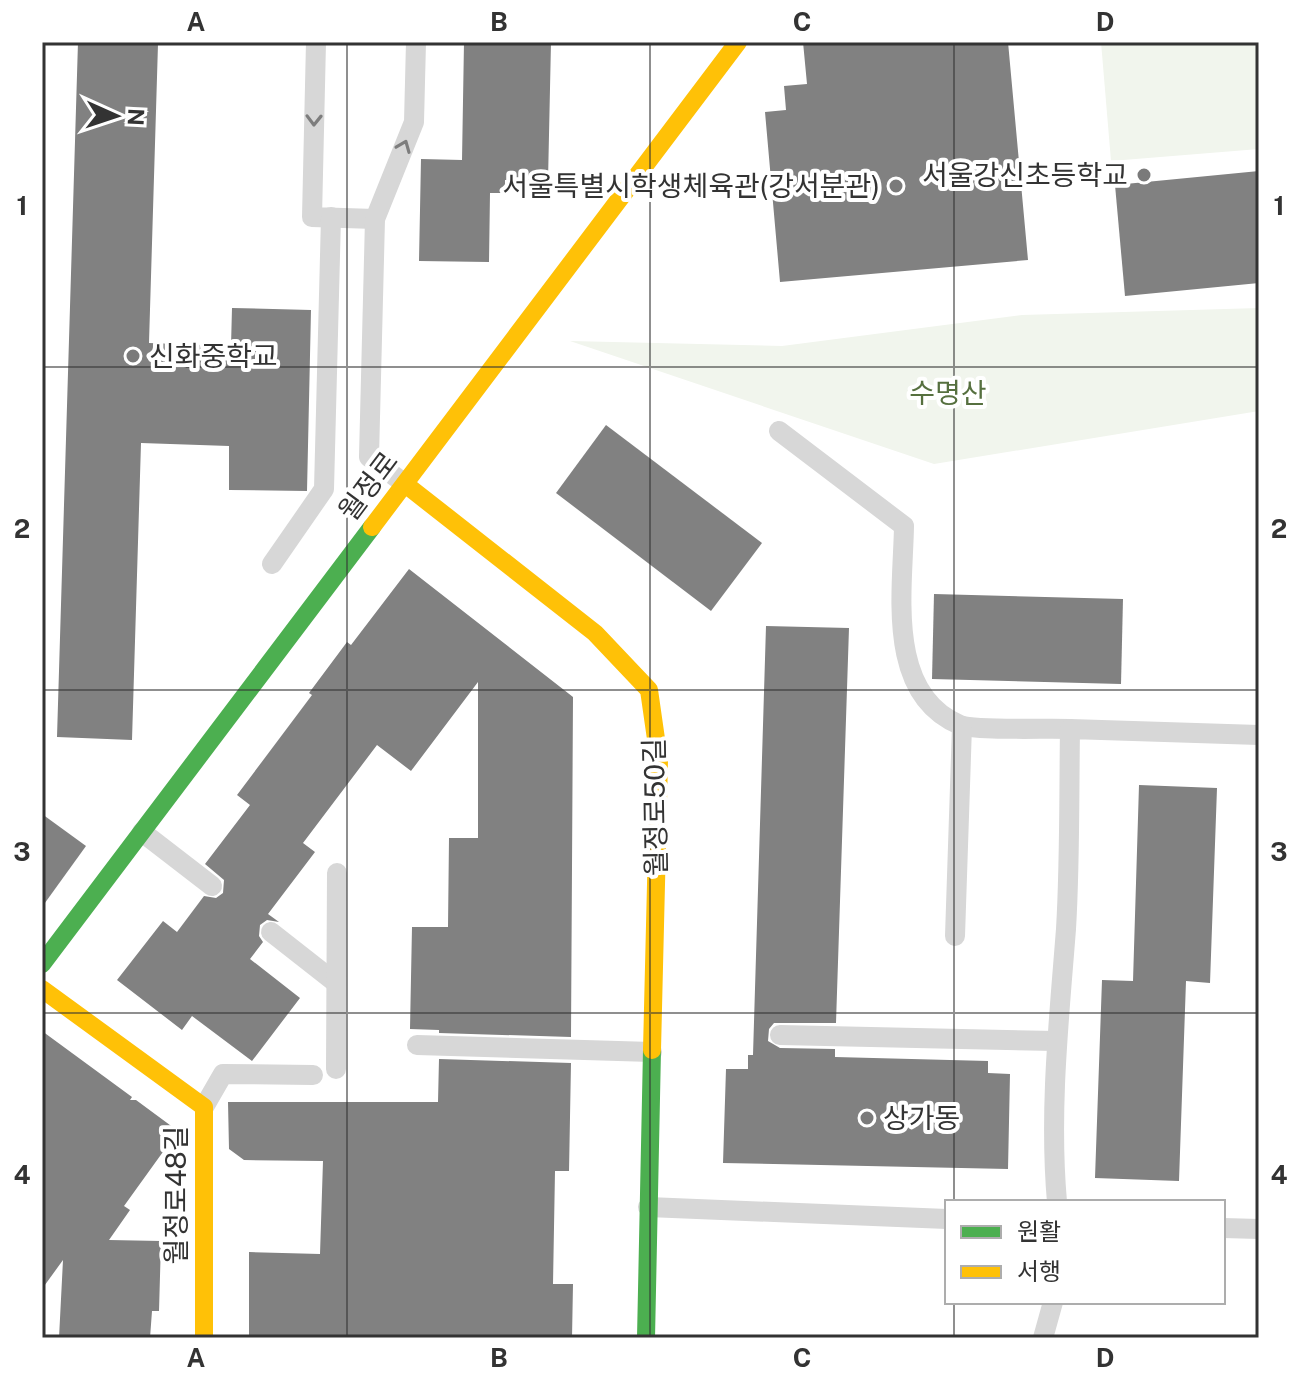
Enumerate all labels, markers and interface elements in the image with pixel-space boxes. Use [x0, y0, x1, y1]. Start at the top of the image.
text: A [187, 6, 206, 37]
text: B [490, 6, 508, 37]
text: C [793, 6, 811, 37]
text: D [1096, 6, 1114, 37]
north arrow [76, 76, 156, 156]
text: N [123, 108, 149, 126]
one-way arrow [305, 114, 323, 127]
one-way arrow [394, 140, 411, 154]
place label: 서울강신초등학교 [922, 158, 1128, 191]
marker: 서울강신초등학교 [1135, 166, 1153, 184]
place label: 서울특별시학생체육관(강서분관) [502, 169, 880, 202]
marker: 서울특별시학생체육관(강서분관) [887, 177, 905, 195]
text: 1 [16, 190, 28, 221]
text: 1 [1273, 190, 1285, 221]
place label: 신화중학교 [149, 339, 278, 372]
marker: 신화중학교 [124, 347, 142, 365]
park label: 수명산 [909, 376, 987, 409]
street label: 월정로 [331, 445, 404, 526]
text: 2 [14, 513, 30, 544]
text: 2 [1271, 513, 1287, 544]
street label: 월정로50길 [637, 738, 672, 876]
text: 3 [13, 836, 31, 867]
text: 3 [1270, 836, 1288, 867]
place label: 상가동 [883, 1101, 960, 1134]
marker: 상가동 [858, 1109, 876, 1127]
street label: 월정로48길 [159, 1126, 192, 1264]
text: 4 [13, 1159, 31, 1190]
text: 4 [1270, 1159, 1288, 1190]
legend [945, 1200, 1225, 1304]
text: 원활 [1017, 1217, 1061, 1245]
text: 서행 [1017, 1257, 1061, 1285]
text: A [187, 1342, 206, 1373]
text: B [490, 1342, 508, 1373]
text: C [793, 1342, 811, 1373]
text: D [1096, 1342, 1114, 1373]

